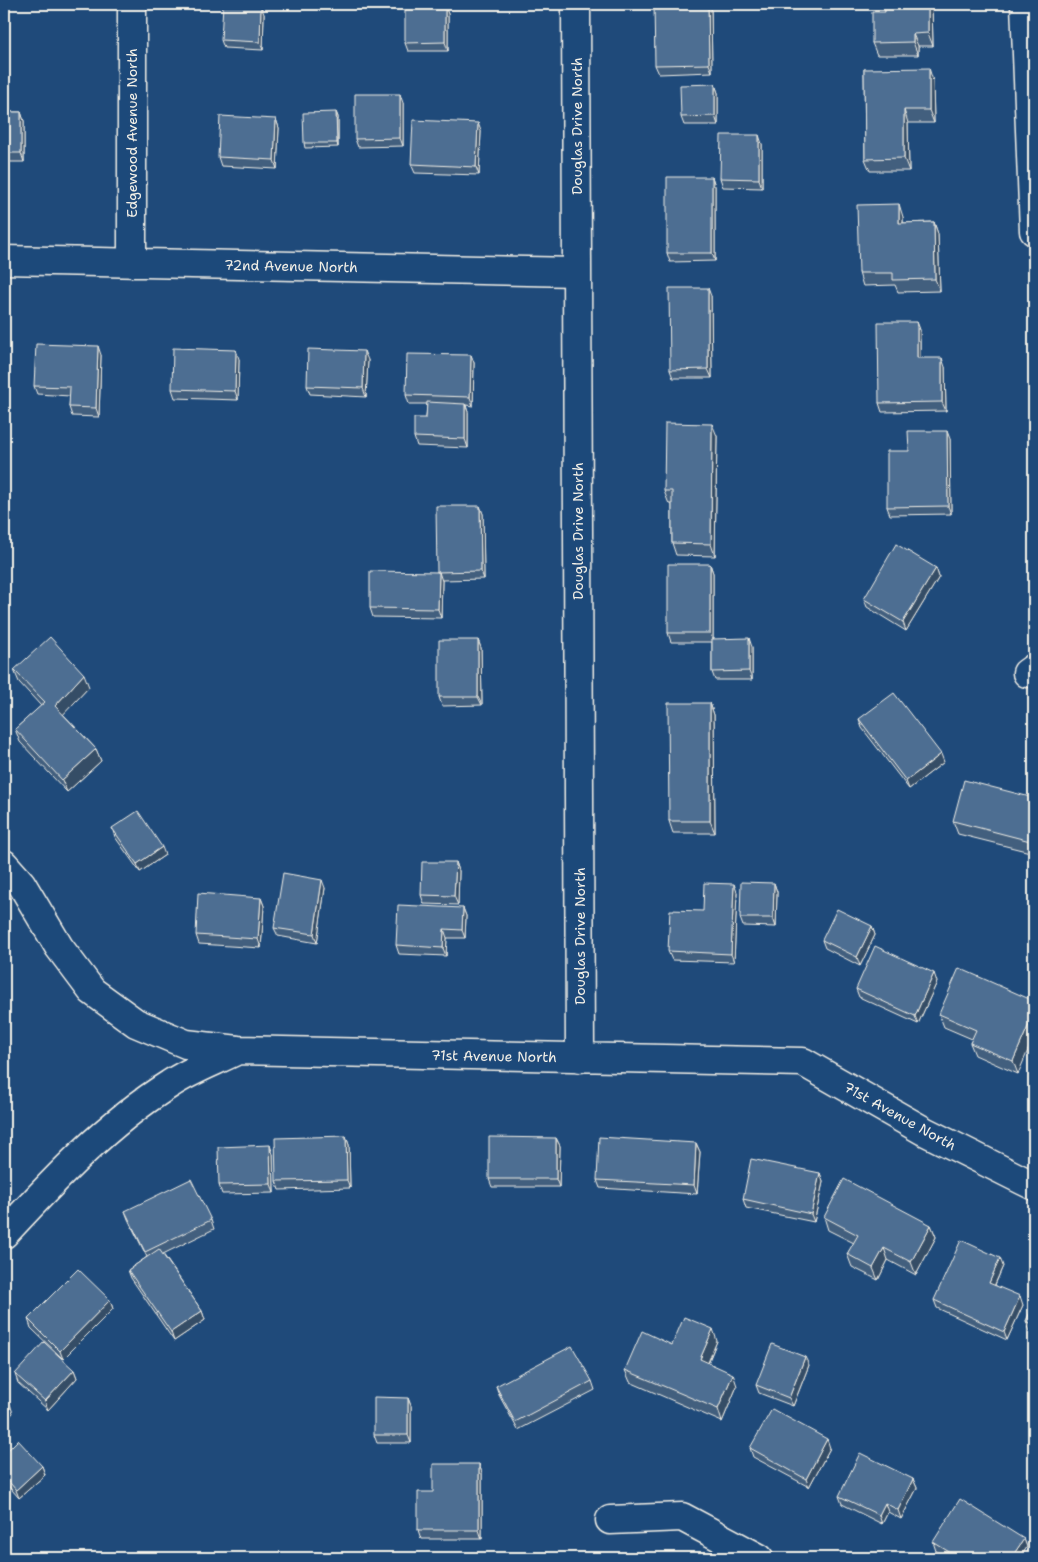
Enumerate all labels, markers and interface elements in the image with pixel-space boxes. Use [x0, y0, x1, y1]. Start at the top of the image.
street label: Edgewood Avenue North [123, 48, 141, 218]
street label: Douglas Drive North [568, 57, 586, 195]
street label: 72nd Avenue North [224, 256, 358, 276]
street label: Douglas Drive North [569, 462, 587, 600]
street label: Douglas Drive North [571, 867, 589, 1005]
street label: 71st Avenue North [431, 1046, 557, 1066]
street label: 71st Avenue North [841, 1078, 959, 1154]

